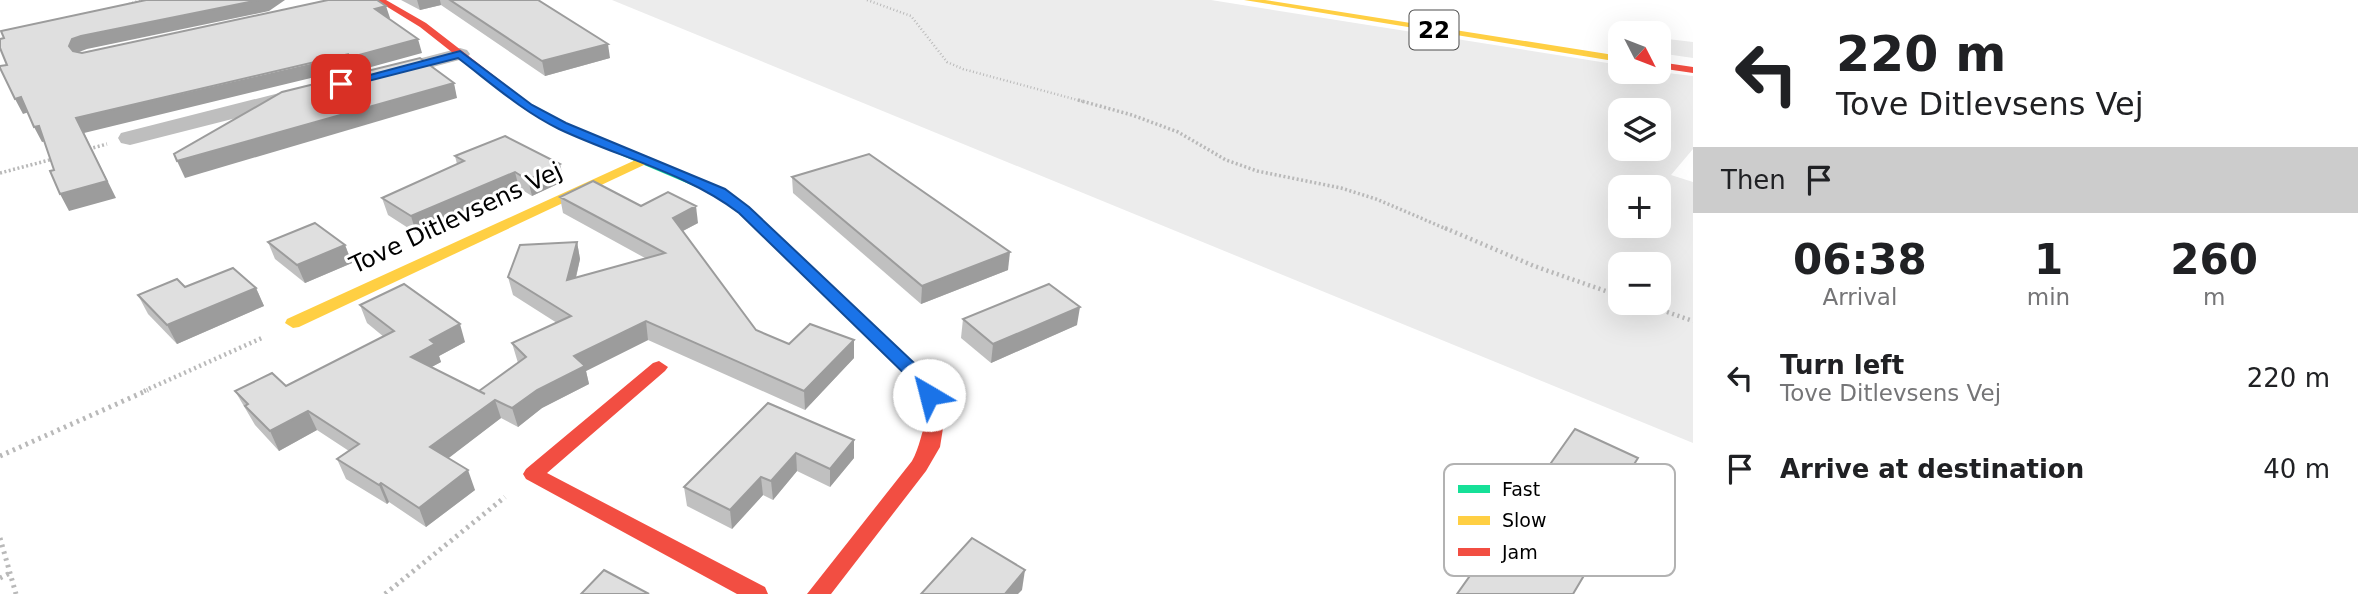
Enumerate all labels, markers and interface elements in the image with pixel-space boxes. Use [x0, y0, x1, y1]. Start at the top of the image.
road number: 22 [1410, 10, 1458, 50]
north arrow [1608, 21, 1671, 84]
map controls [1608, 21, 1671, 315]
text: 220 m [1836, 26, 2006, 83]
icon: left [1721, 28, 1812, 119]
pin [311, 54, 371, 114]
icon: arrive [322, 65, 360, 103]
text: Tove Ditlevsens Vej [1836, 85, 2144, 123]
button: layers [1608, 98, 1671, 161]
street label: Tove Ditlevsens Vej [345, 157, 566, 280]
icon: arrive [1800, 161, 1838, 199]
text: Then [1721, 165, 1786, 195]
button: + [1608, 175, 1671, 238]
text: 06:38 [1793, 235, 1927, 284]
text: 1 [2034, 235, 2063, 284]
text: 260 [2170, 235, 2258, 284]
button: − [1608, 252, 1671, 315]
text: Arrival [1823, 284, 1897, 310]
text: min [2027, 284, 2070, 310]
text: m [2203, 284, 2225, 310]
text: Turn left [1780, 350, 1904, 380]
position arrow [892, 358, 966, 432]
icon: left [1721, 359, 1759, 397]
text: 220 m [2247, 363, 2330, 393]
text: Tove Ditlevsens Vej [1780, 380, 2001, 406]
icon: arrive [1721, 450, 1759, 488]
text: Arrive at destination [1780, 454, 2084, 484]
text: 40 m [2263, 454, 2330, 484]
legend [1444, 464, 1675, 576]
text: Fast [1502, 478, 1540, 500]
text: Slow [1502, 509, 1547, 531]
text: Jam [1501, 541, 1538, 563]

